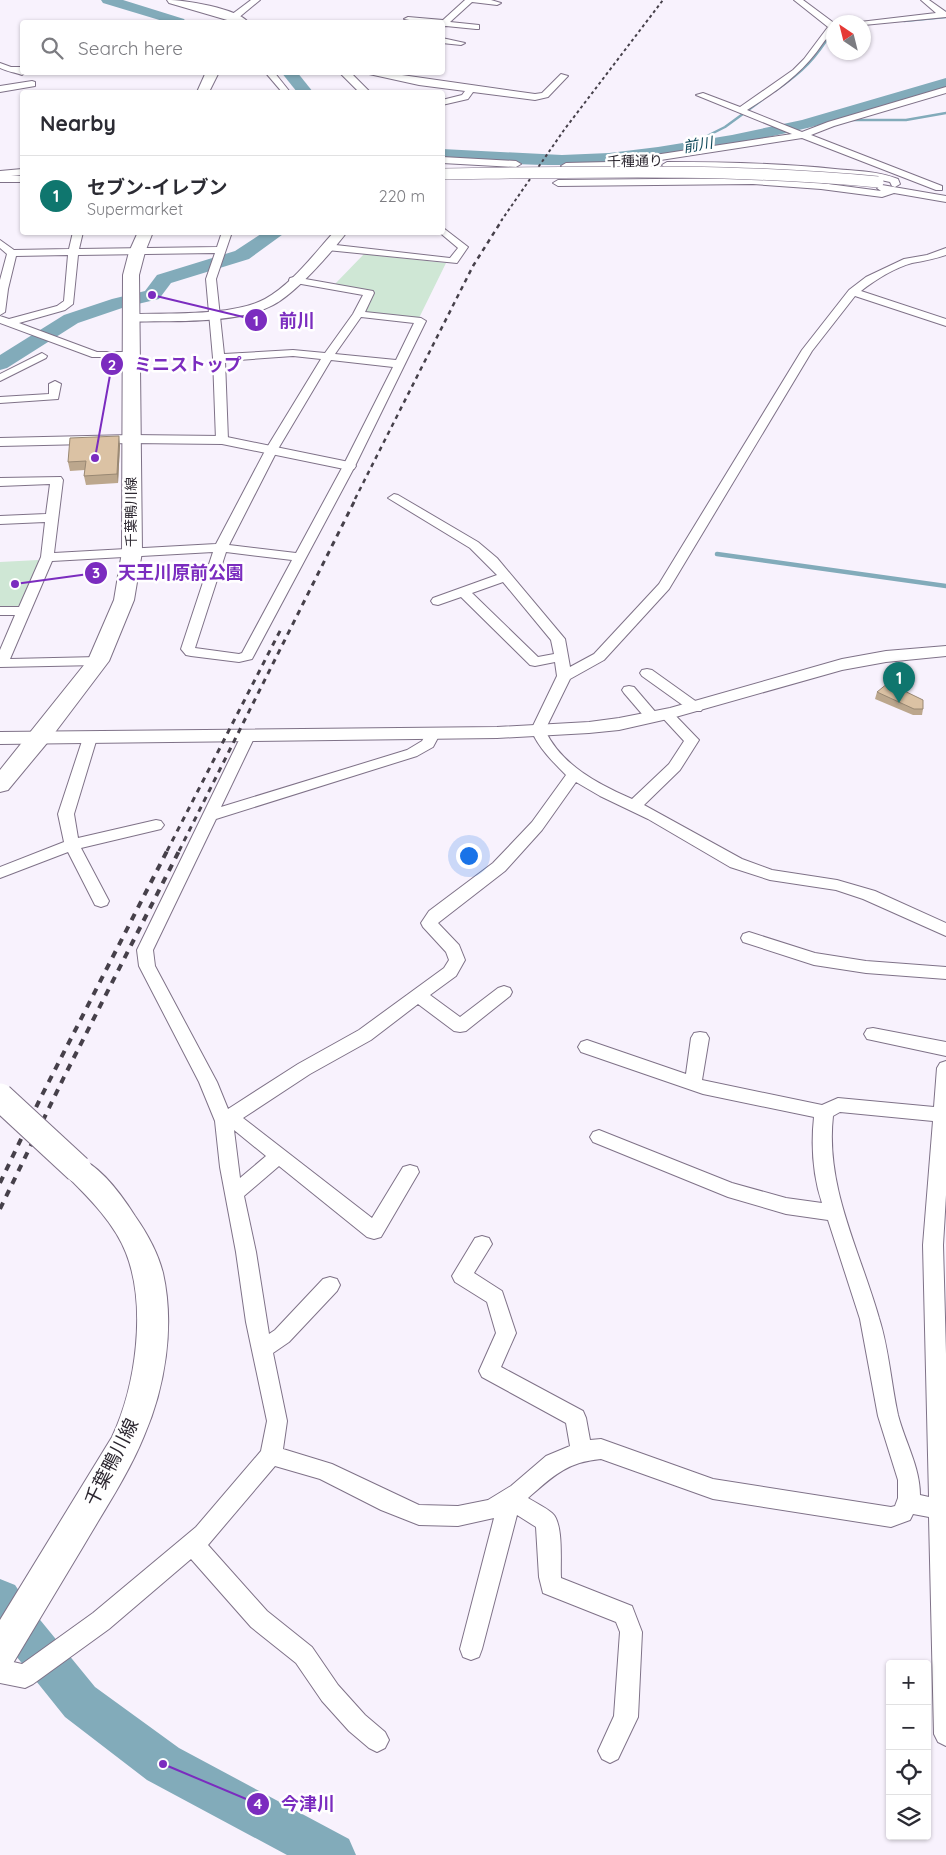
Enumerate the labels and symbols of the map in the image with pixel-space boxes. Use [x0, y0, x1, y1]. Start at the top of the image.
north arrow [826, 15, 871, 60]
water label: 前川 [681, 132, 716, 156]
street label: 千種通り [607, 152, 663, 170]
callout: 前川 [244, 304, 325, 337]
text: 前川 [279, 309, 315, 332]
text: 1 [253, 311, 259, 330]
callout: ミニストップ [99, 348, 252, 381]
text: ミニストップ [134, 353, 242, 376]
text: 2 [108, 355, 116, 374]
street label: 千葉鴨川線 [122, 477, 140, 547]
callout: 天王川原前公園 [83, 556, 254, 589]
text: 天王川原前公園 [118, 561, 244, 584]
text: 3 [92, 563, 100, 582]
pin: 1 [883, 662, 915, 703]
your location [456, 843, 482, 869]
street label: 千葉鴨川線 [79, 1414, 143, 1510]
callout: 今津川 [246, 1788, 345, 1821]
text: 今津川 [281, 1792, 335, 1815]
text: 4 [254, 1794, 263, 1813]

